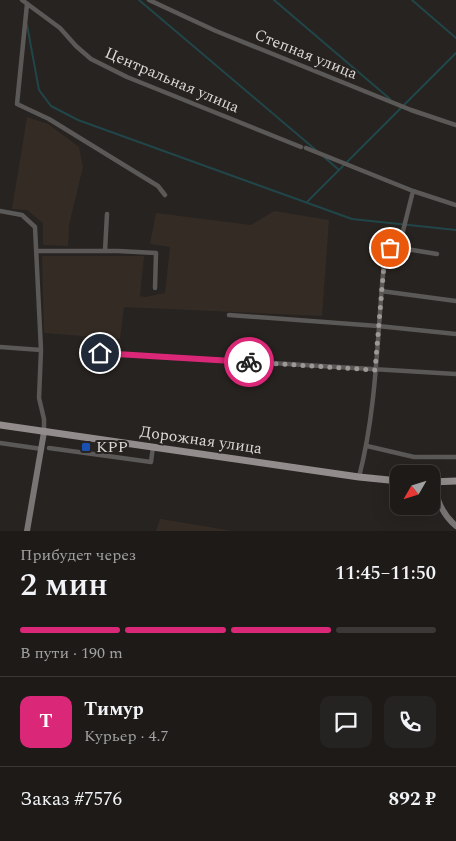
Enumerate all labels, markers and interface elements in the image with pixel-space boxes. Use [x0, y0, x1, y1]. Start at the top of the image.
street label: Степная улица [251, 22, 361, 86]
street label: Центральная улица [101, 41, 243, 119]
pin [369, 227, 411, 269]
icon: bag [376, 234, 404, 262]
pin [79, 332, 121, 374]
courier [224, 337, 274, 387]
icon: home [86, 339, 114, 367]
icon: bike [235, 348, 263, 376]
street label: Дорожная улица [138, 420, 264, 460]
place label: KPP [96, 435, 128, 459]
marker: KPP [80, 441, 92, 453]
north arrow [390, 465, 440, 515]
map controls [390, 465, 440, 515]
text: Прибудет через [20, 543, 136, 567]
text: 11:45–11:50 [335, 559, 436, 588]
text: 2 мин [20, 561, 108, 610]
text: В пути · 190 m [20, 641, 123, 665]
text: Тимур [84, 695, 144, 724]
button: chat [320, 696, 372, 748]
button: phone [384, 696, 436, 748]
text: Т [39, 707, 53, 736]
text: Курьер · 4.7 [84, 724, 169, 748]
text: Заказ #7576 [20, 785, 122, 814]
text: 892 ₽ [389, 785, 436, 814]

